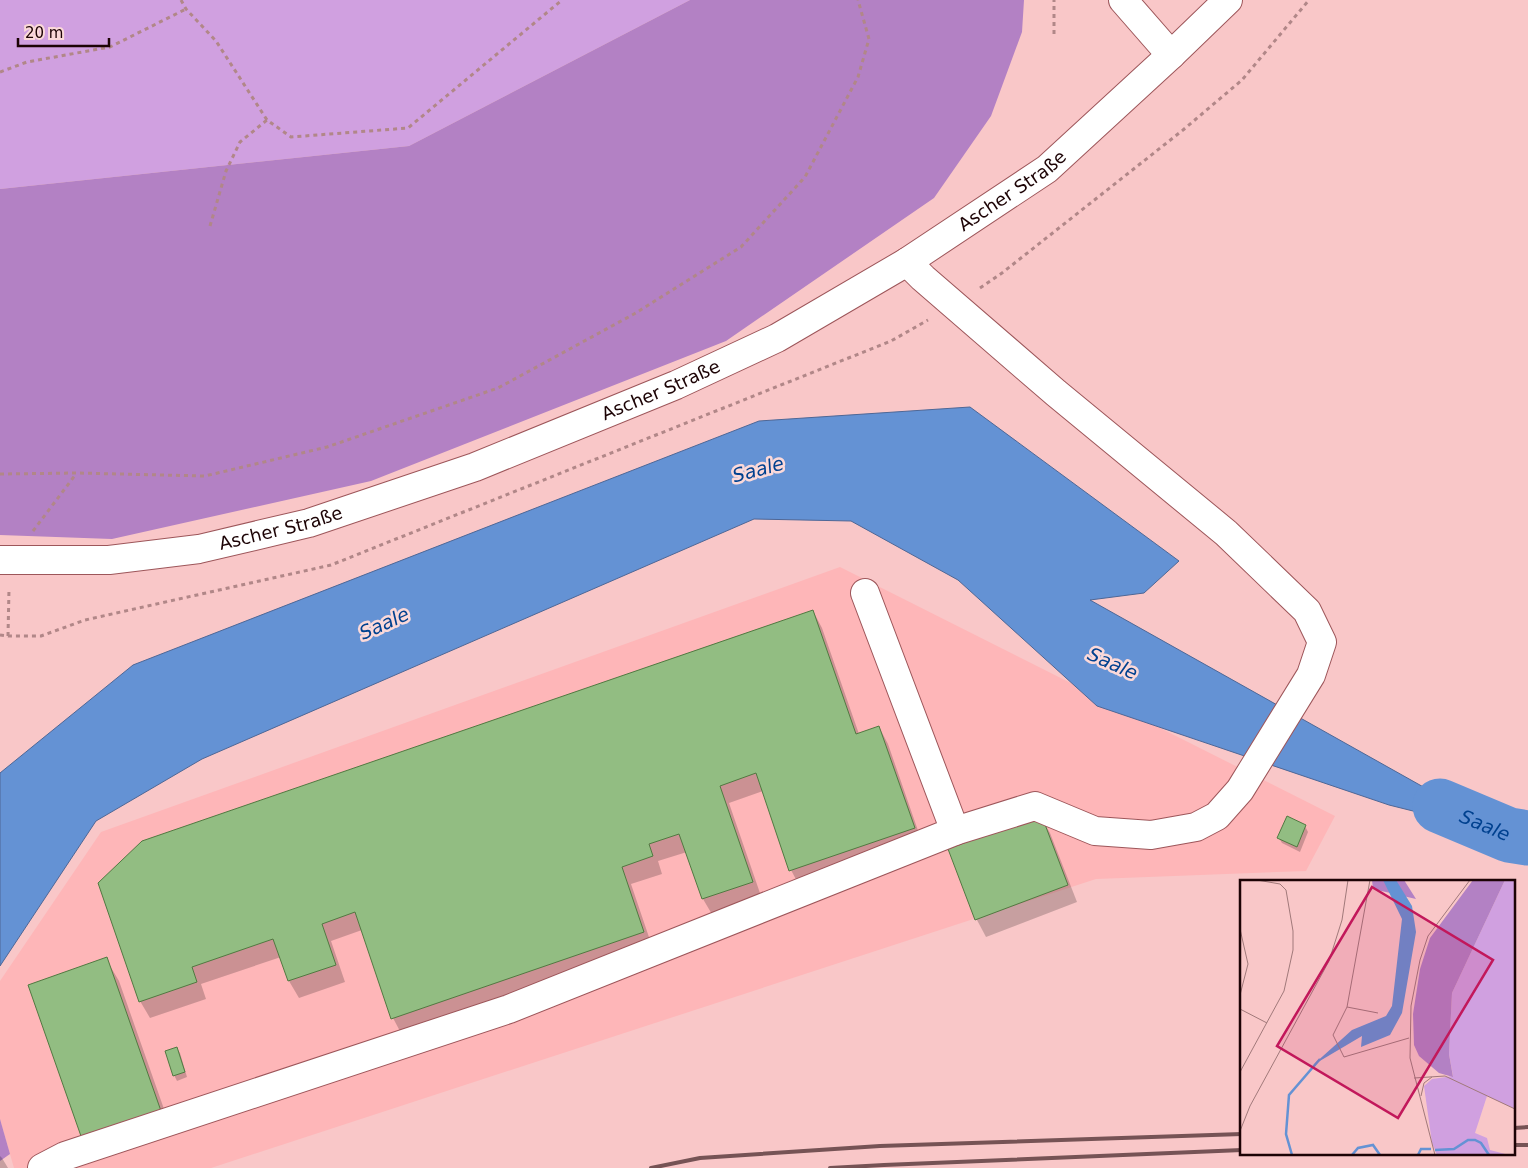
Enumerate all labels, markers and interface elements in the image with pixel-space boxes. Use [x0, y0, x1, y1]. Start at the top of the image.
scale bar [18, 15, 109, 47]
text: 20 m [25, 24, 63, 42]
street label: Ascher Straße [954, 146, 1070, 235]
street label: Ascher Straße [598, 355, 723, 424]
water label: Saale [730, 452, 786, 486]
street label: Ascher Straße [217, 502, 345, 554]
water label: Saale [356, 602, 412, 644]
water label: Saale [1085, 642, 1141, 684]
water label: Saale [1457, 805, 1514, 845]
inset map [1240, 880, 1516, 1156]

